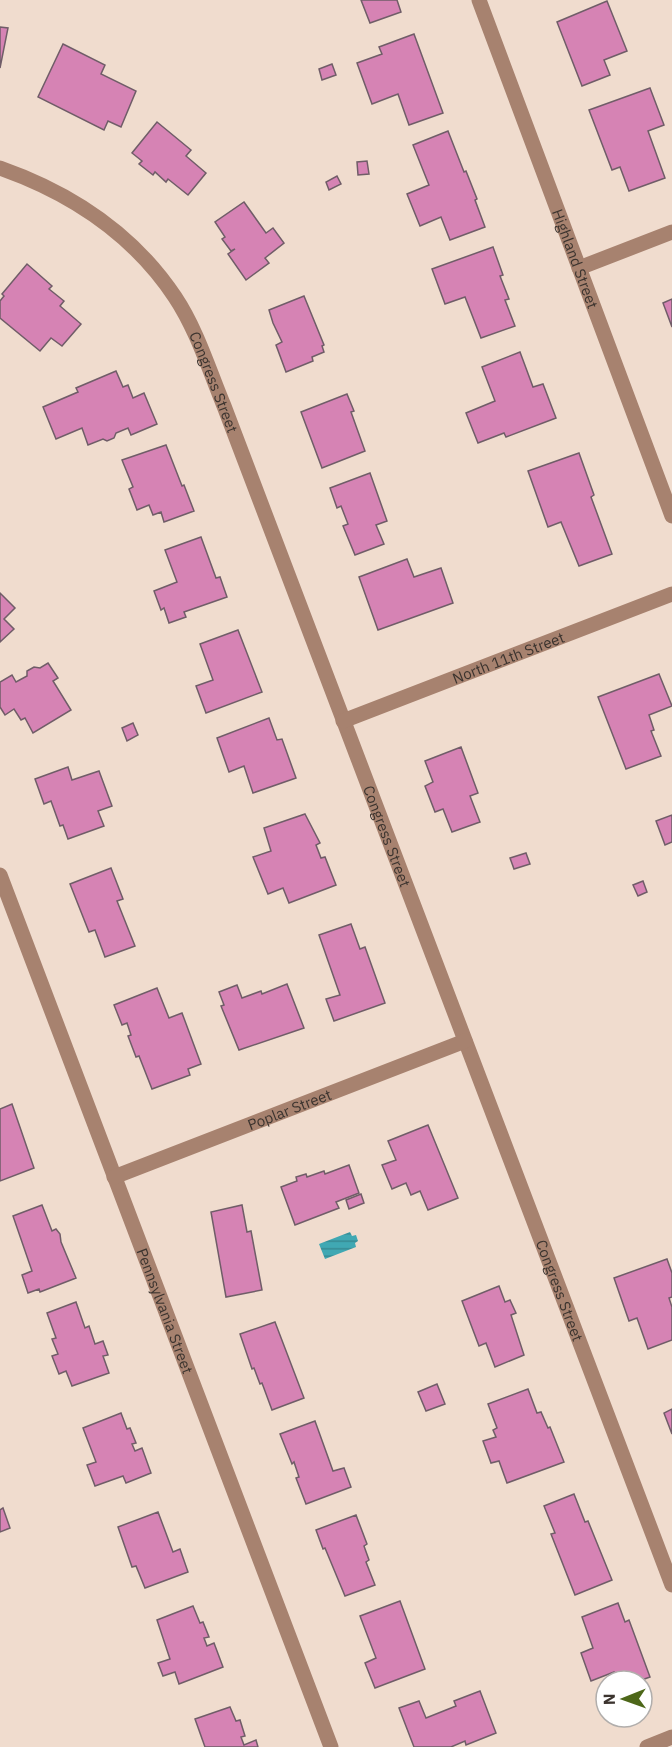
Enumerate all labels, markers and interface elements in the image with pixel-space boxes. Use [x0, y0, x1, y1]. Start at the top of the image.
street label: Highland Street [548, 206, 603, 311]
street label: Congress Street [186, 328, 243, 435]
street label: North 11th Street [449, 627, 567, 687]
street label: Congress Street [359, 783, 415, 889]
street label: Poplar Street [245, 1084, 334, 1134]
street label: Congress Street [532, 1237, 588, 1344]
street label: Pennsylvania Street [133, 1245, 198, 1376]
north arrow [594, 1669, 654, 1729]
text: N [599, 1693, 619, 1705]

